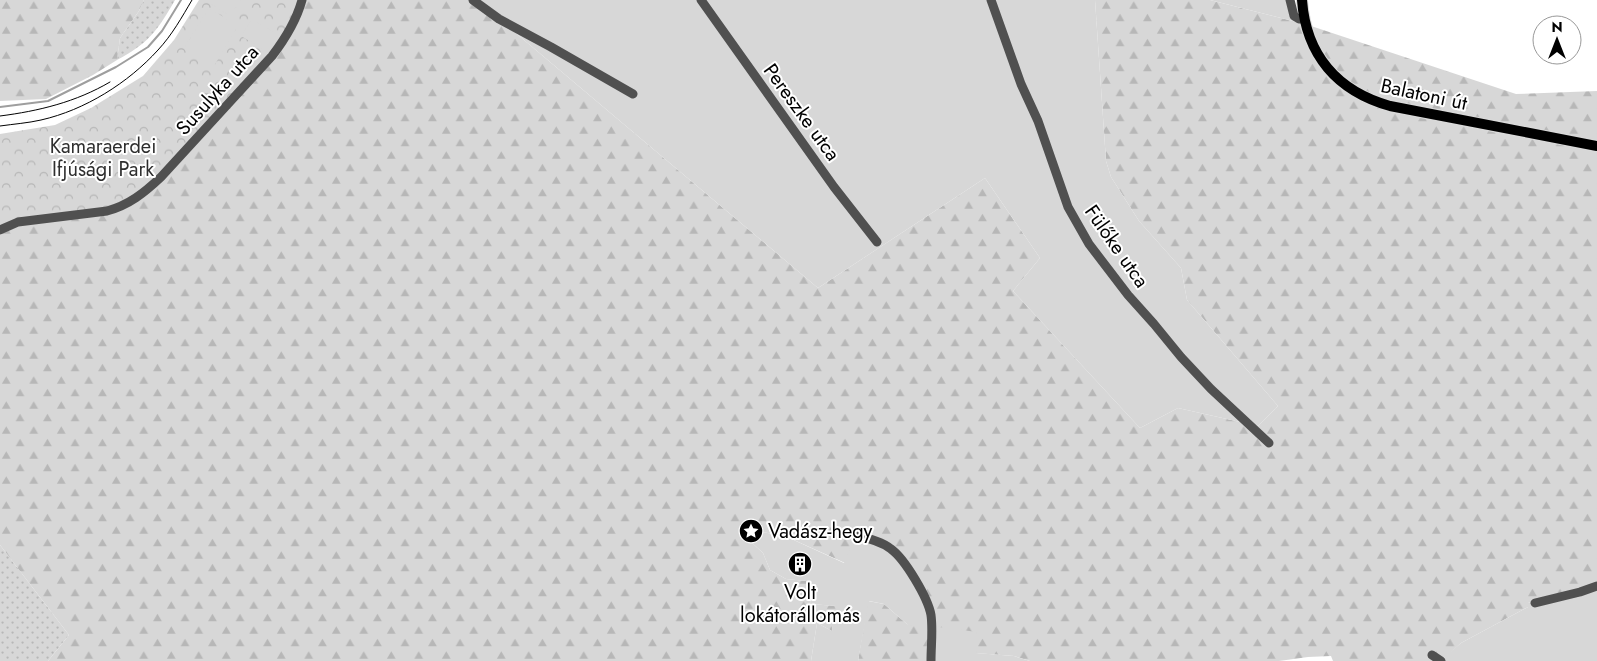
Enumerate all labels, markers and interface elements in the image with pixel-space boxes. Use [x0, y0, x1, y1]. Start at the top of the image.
north arrow [1532, 15, 1582, 65]
text: N [1551, 17, 1563, 37]
street label: Susulyka utca [169, 39, 266, 142]
street label: Pereszke utca [756, 58, 847, 167]
street label: Balatoni út [1378, 71, 1470, 118]
park label: Kamaraerdei Ifjúsági Park [50, 132, 156, 184]
street label: Fülőke utca [1077, 199, 1156, 294]
place label: Vadász-hegy [768, 517, 873, 546]
place icon: Vadász-hegy [738, 518, 764, 544]
building icon: Volt lokátorállomás [787, 551, 813, 577]
place label: Volt lokátorállomás [740, 578, 860, 630]

